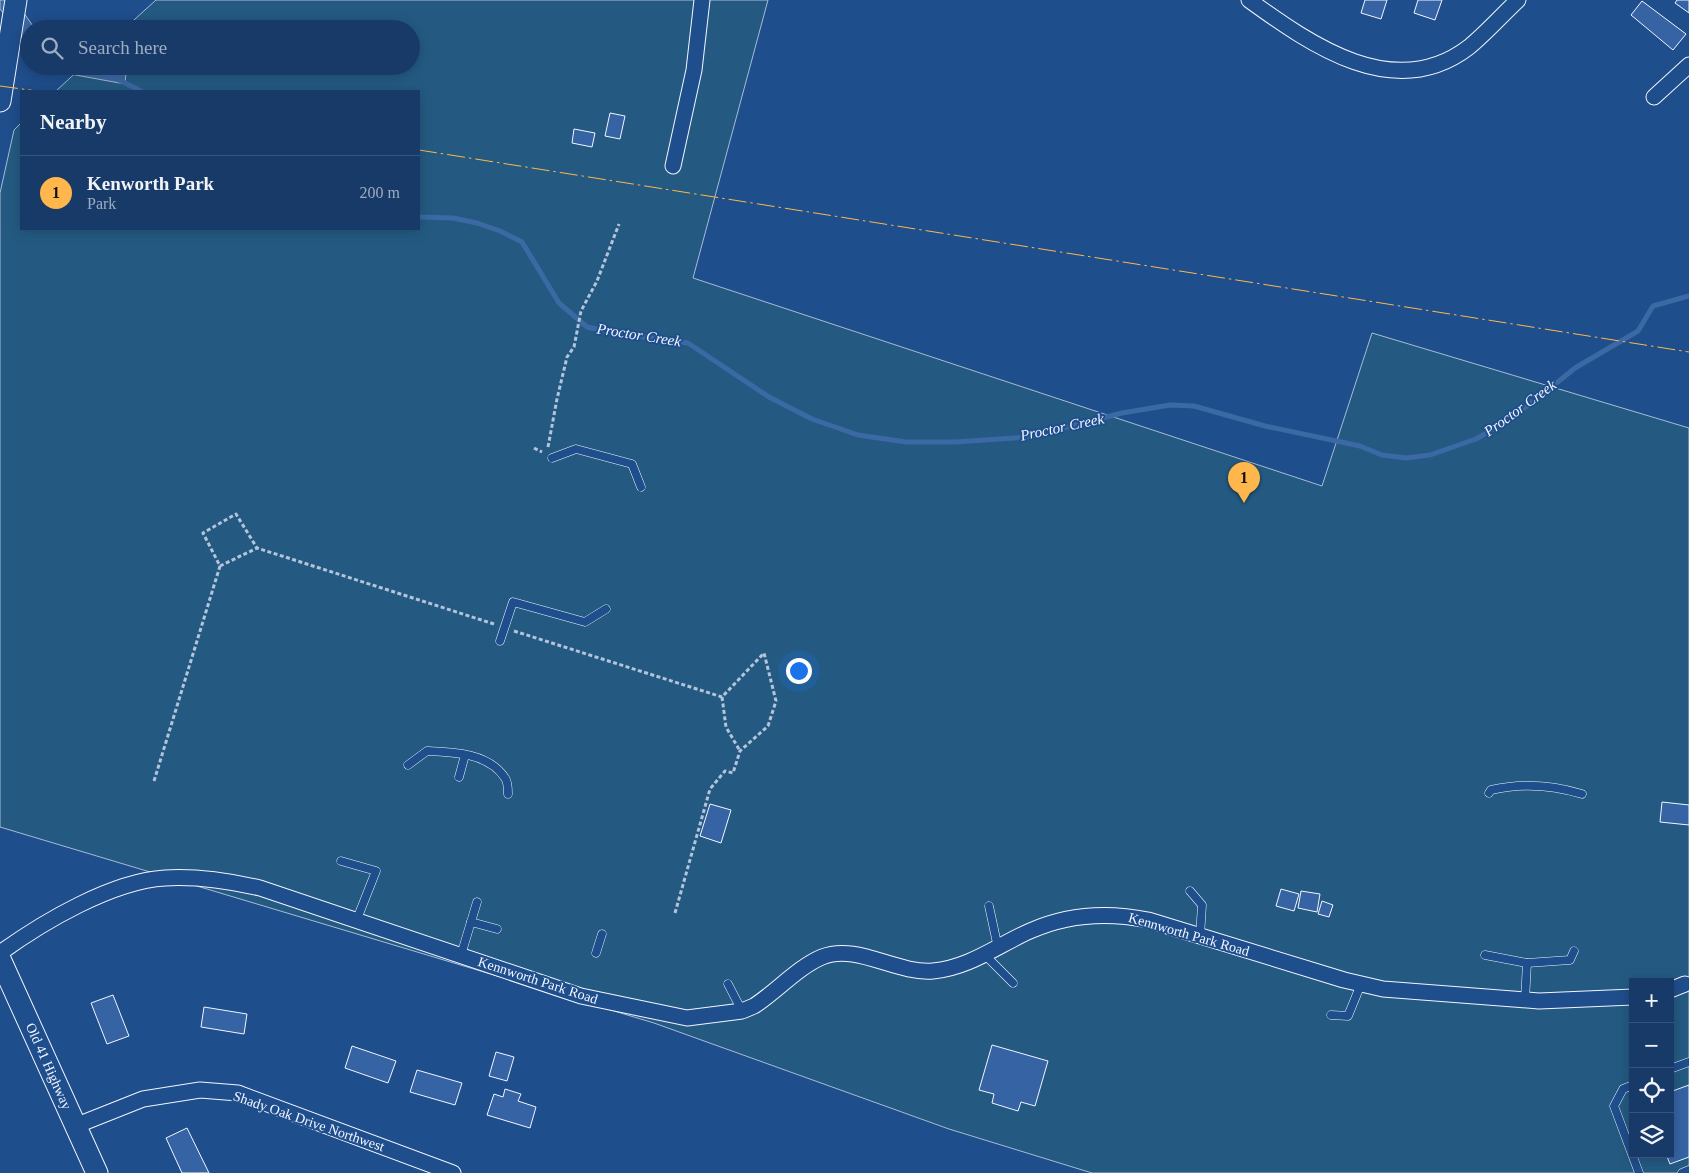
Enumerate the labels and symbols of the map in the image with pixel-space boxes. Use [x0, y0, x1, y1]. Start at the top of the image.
water label: Proctor Creek [595, 320, 683, 350]
water label: Proctor Creek [1480, 376, 1559, 440]
water label: Proctor Creek [1018, 410, 1106, 444]
pin: 1 [1228, 462, 1260, 503]
your location [786, 658, 812, 684]
street label: Kennworth Park Road [1127, 910, 1251, 959]
street label: Kennworth Park Road [476, 954, 600, 1007]
street label: Old 41 Highway [23, 1021, 74, 1112]
street label: Shady Oak Drive Northwest [231, 1088, 387, 1154]

